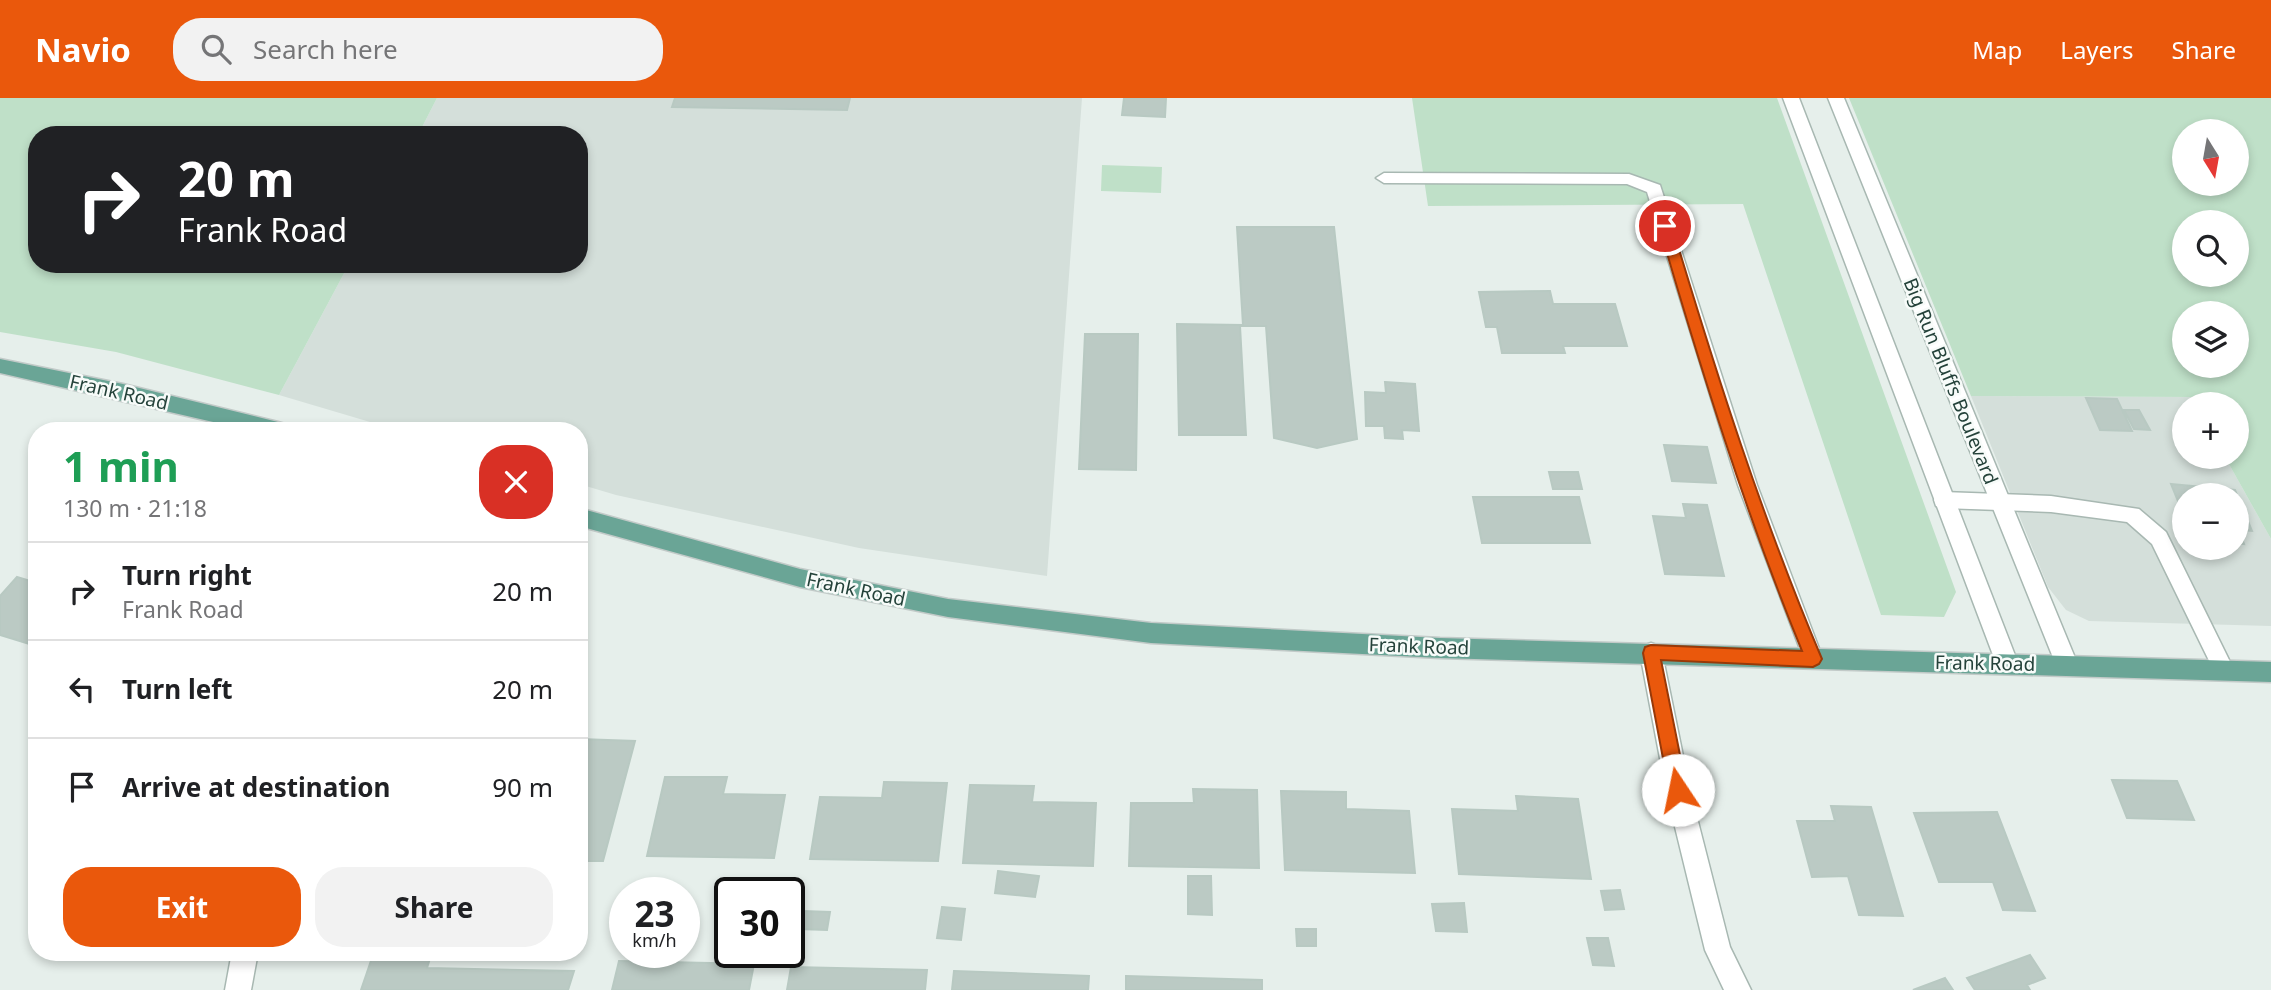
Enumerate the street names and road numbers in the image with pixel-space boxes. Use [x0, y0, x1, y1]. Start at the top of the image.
street label: Big Run Bluffs Boulevard [1898, 274, 2004, 488]
street label: Frank Road [67, 368, 171, 416]
street label: Frank Road [804, 566, 908, 612]
street label: Frank Road [1368, 631, 1470, 661]
street label: Frank Road [1935, 649, 2035, 677]

